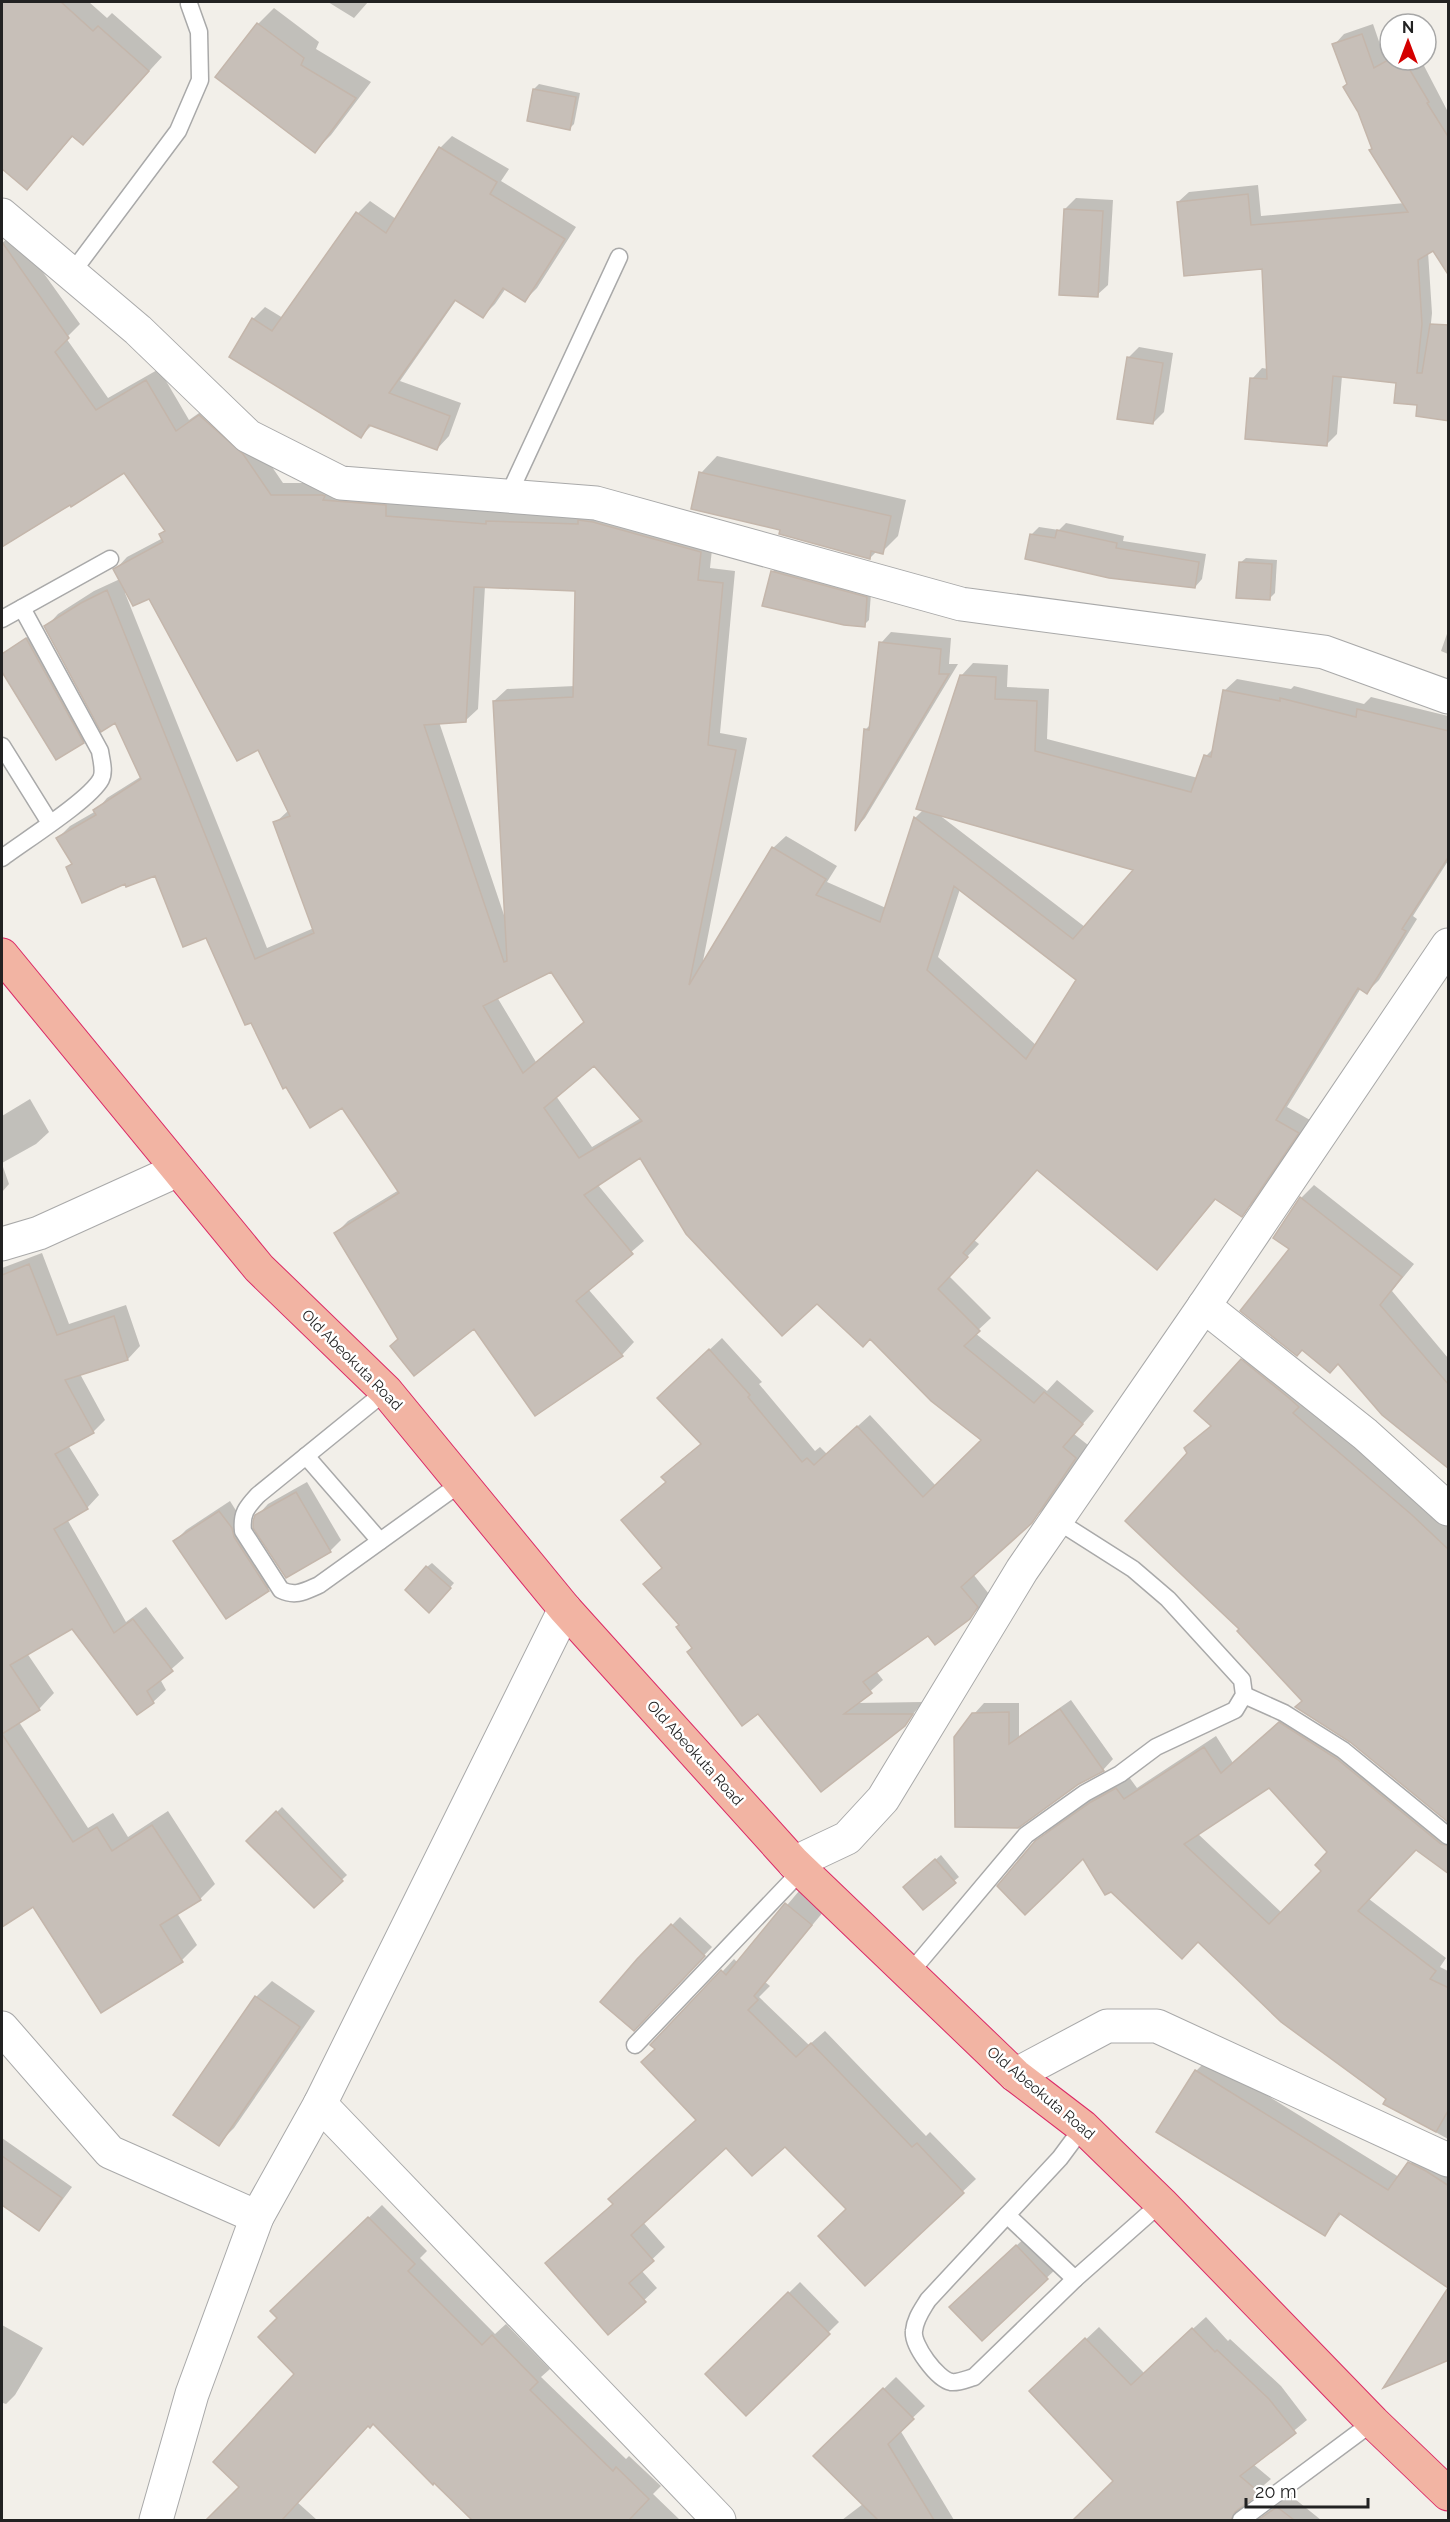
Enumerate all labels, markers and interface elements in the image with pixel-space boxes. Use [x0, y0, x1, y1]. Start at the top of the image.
north arrow [1378, 12, 1438, 72]
text: N [1402, 18, 1414, 37]
street label: Old Abeokuta Road [298, 1306, 406, 1414]
street label: Old Abeokuta Road [643, 1697, 747, 1809]
street label: Old Abeokuta Road [983, 2043, 1099, 2143]
scale bar [1246, 2471, 1368, 2509]
text: 20 m [1255, 2481, 1297, 2502]

